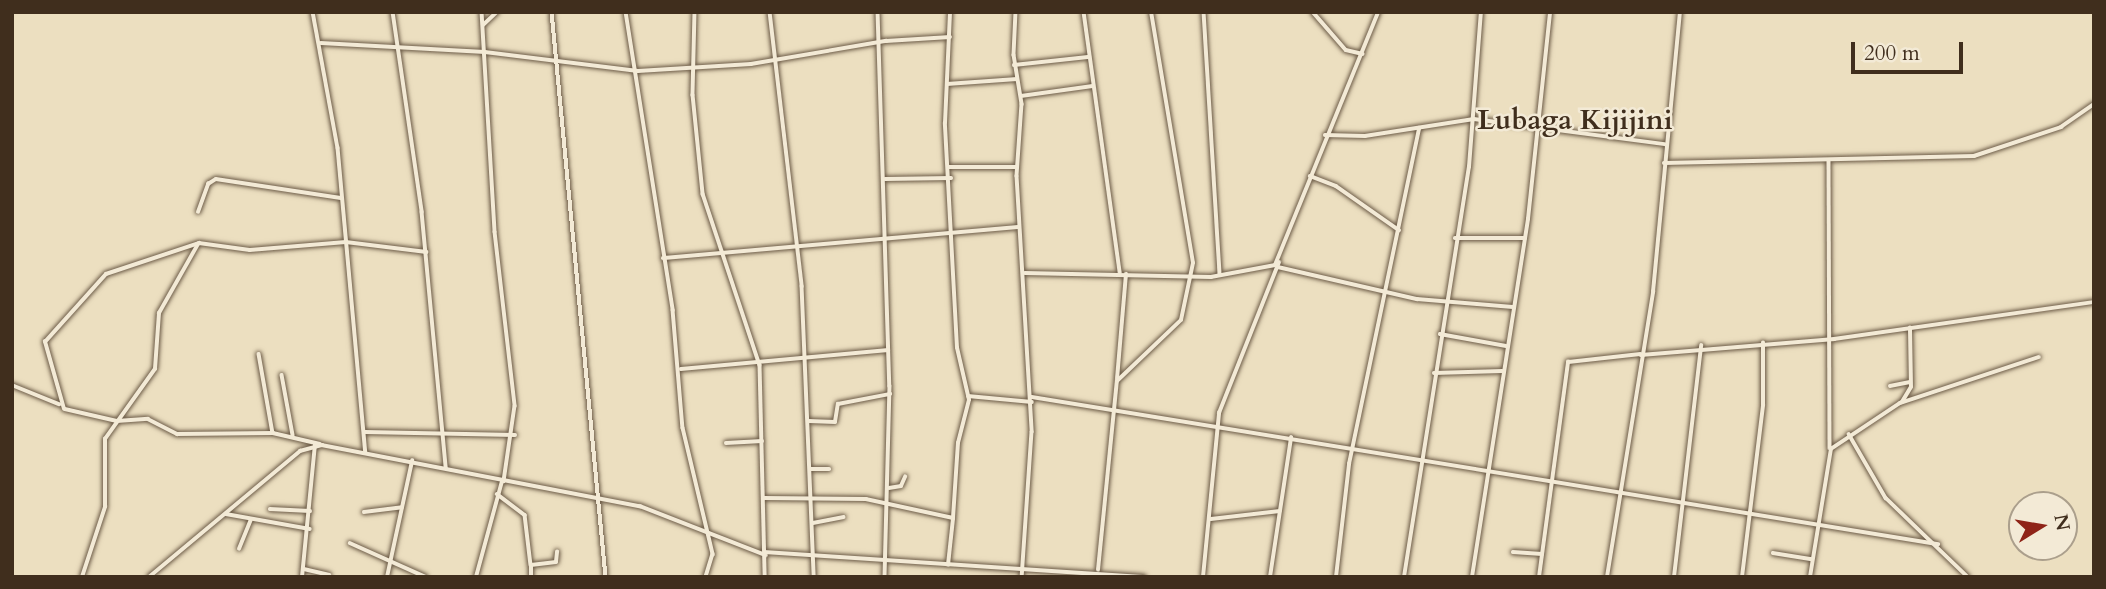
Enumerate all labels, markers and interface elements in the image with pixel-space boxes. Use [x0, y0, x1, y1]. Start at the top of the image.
scale bar [1854, 28, 1966, 72]
text: 200 m [1864, 39, 1920, 68]
district label: Lubaga Kijijini [1477, 103, 1673, 137]
north arrow [2008, 491, 2078, 561]
text: N [2047, 512, 2076, 533]

